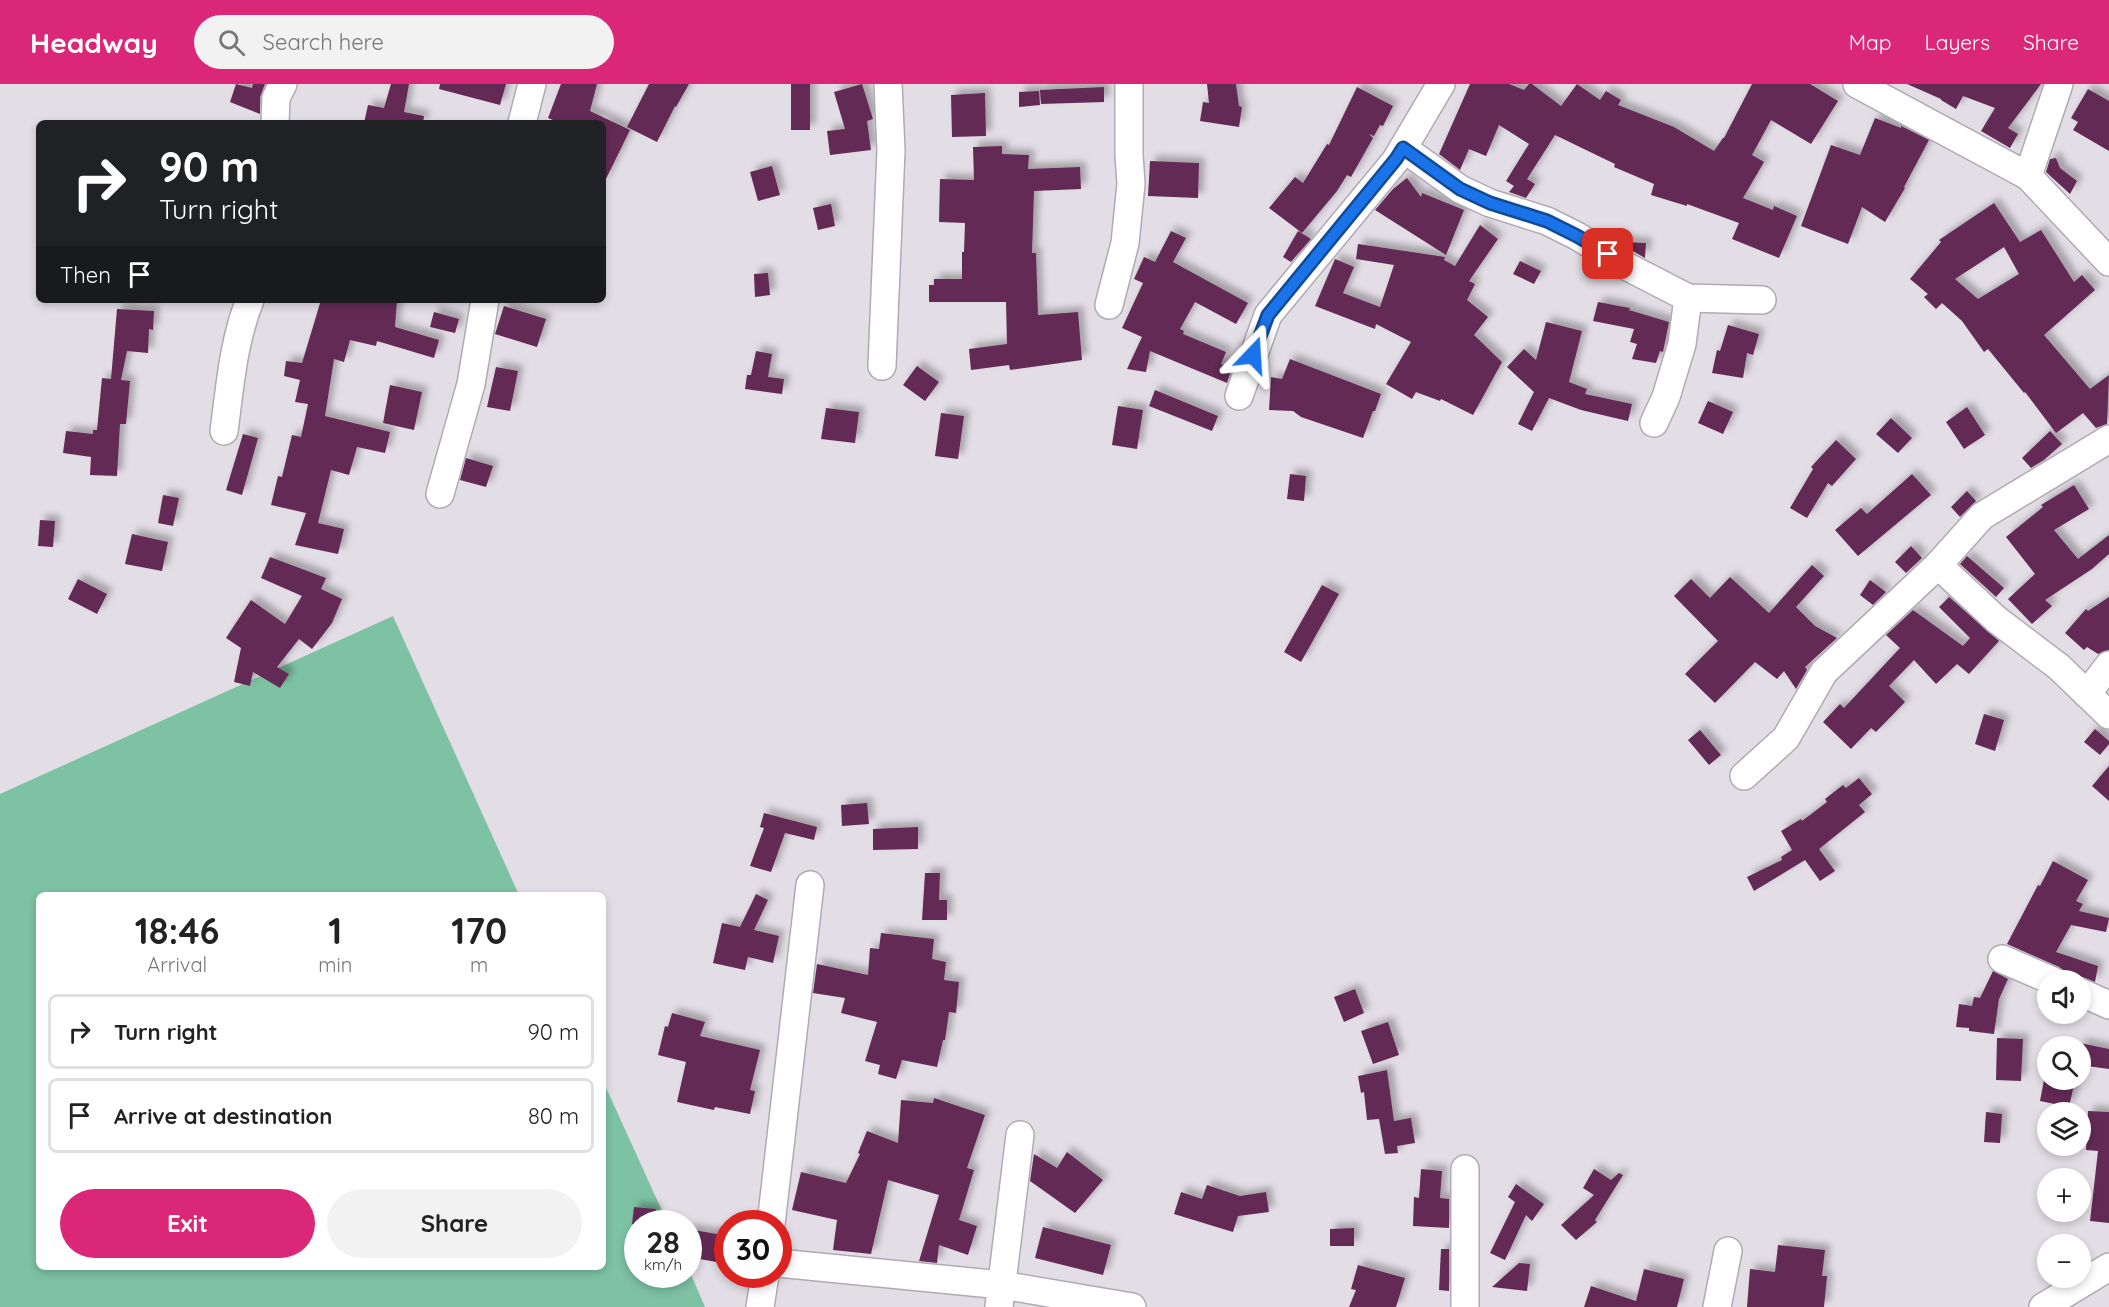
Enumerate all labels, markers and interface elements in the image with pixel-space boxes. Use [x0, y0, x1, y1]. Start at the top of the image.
search box [194, 15, 614, 69]
text: Headway [30, 25, 158, 60]
icon: search [215, 26, 248, 59]
text: Search here [263, 28, 384, 56]
text: Map [1849, 29, 1892, 55]
text: Layers [1925, 29, 1990, 55]
text: Share [2023, 29, 2079, 55]
text: 90 m [159, 140, 259, 193]
icon: right [60, 144, 138, 222]
text: Turn right [159, 192, 278, 226]
pin [1582, 228, 1633, 279]
icon: arrive [1591, 237, 1624, 270]
icon: arrive [123, 258, 156, 291]
text: Then [60, 261, 111, 289]
position arrow [1221, 323, 1285, 387]
text: 18:46 [135, 908, 219, 953]
text: 1 [328, 908, 342, 953]
text: 170 [451, 908, 507, 953]
text: Arrival [147, 952, 207, 977]
text: min [318, 952, 352, 977]
text: m [470, 952, 488, 977]
map controls [2037, 970, 2091, 1288]
button: sound [2037, 970, 2091, 1024]
icon: right [63, 1015, 96, 1048]
text: Turn right [114, 1018, 218, 1046]
text: 90 m [528, 1018, 579, 1046]
button: search [2037, 1036, 2091, 1090]
icon: arrive [63, 1099, 96, 1132]
text: Arrive at destination [114, 1102, 332, 1130]
text: 80 m [528, 1102, 579, 1130]
button: layers [2037, 1102, 2091, 1156]
button: + [2037, 1168, 2091, 1222]
button: Exit [60, 1189, 315, 1258]
button: Share [327, 1189, 582, 1258]
speed limit sign: 30 [714, 1210, 792, 1288]
text: 28 [646, 1223, 680, 1261]
button: − [2037, 1234, 2091, 1288]
text: km/h [644, 1255, 682, 1274]

